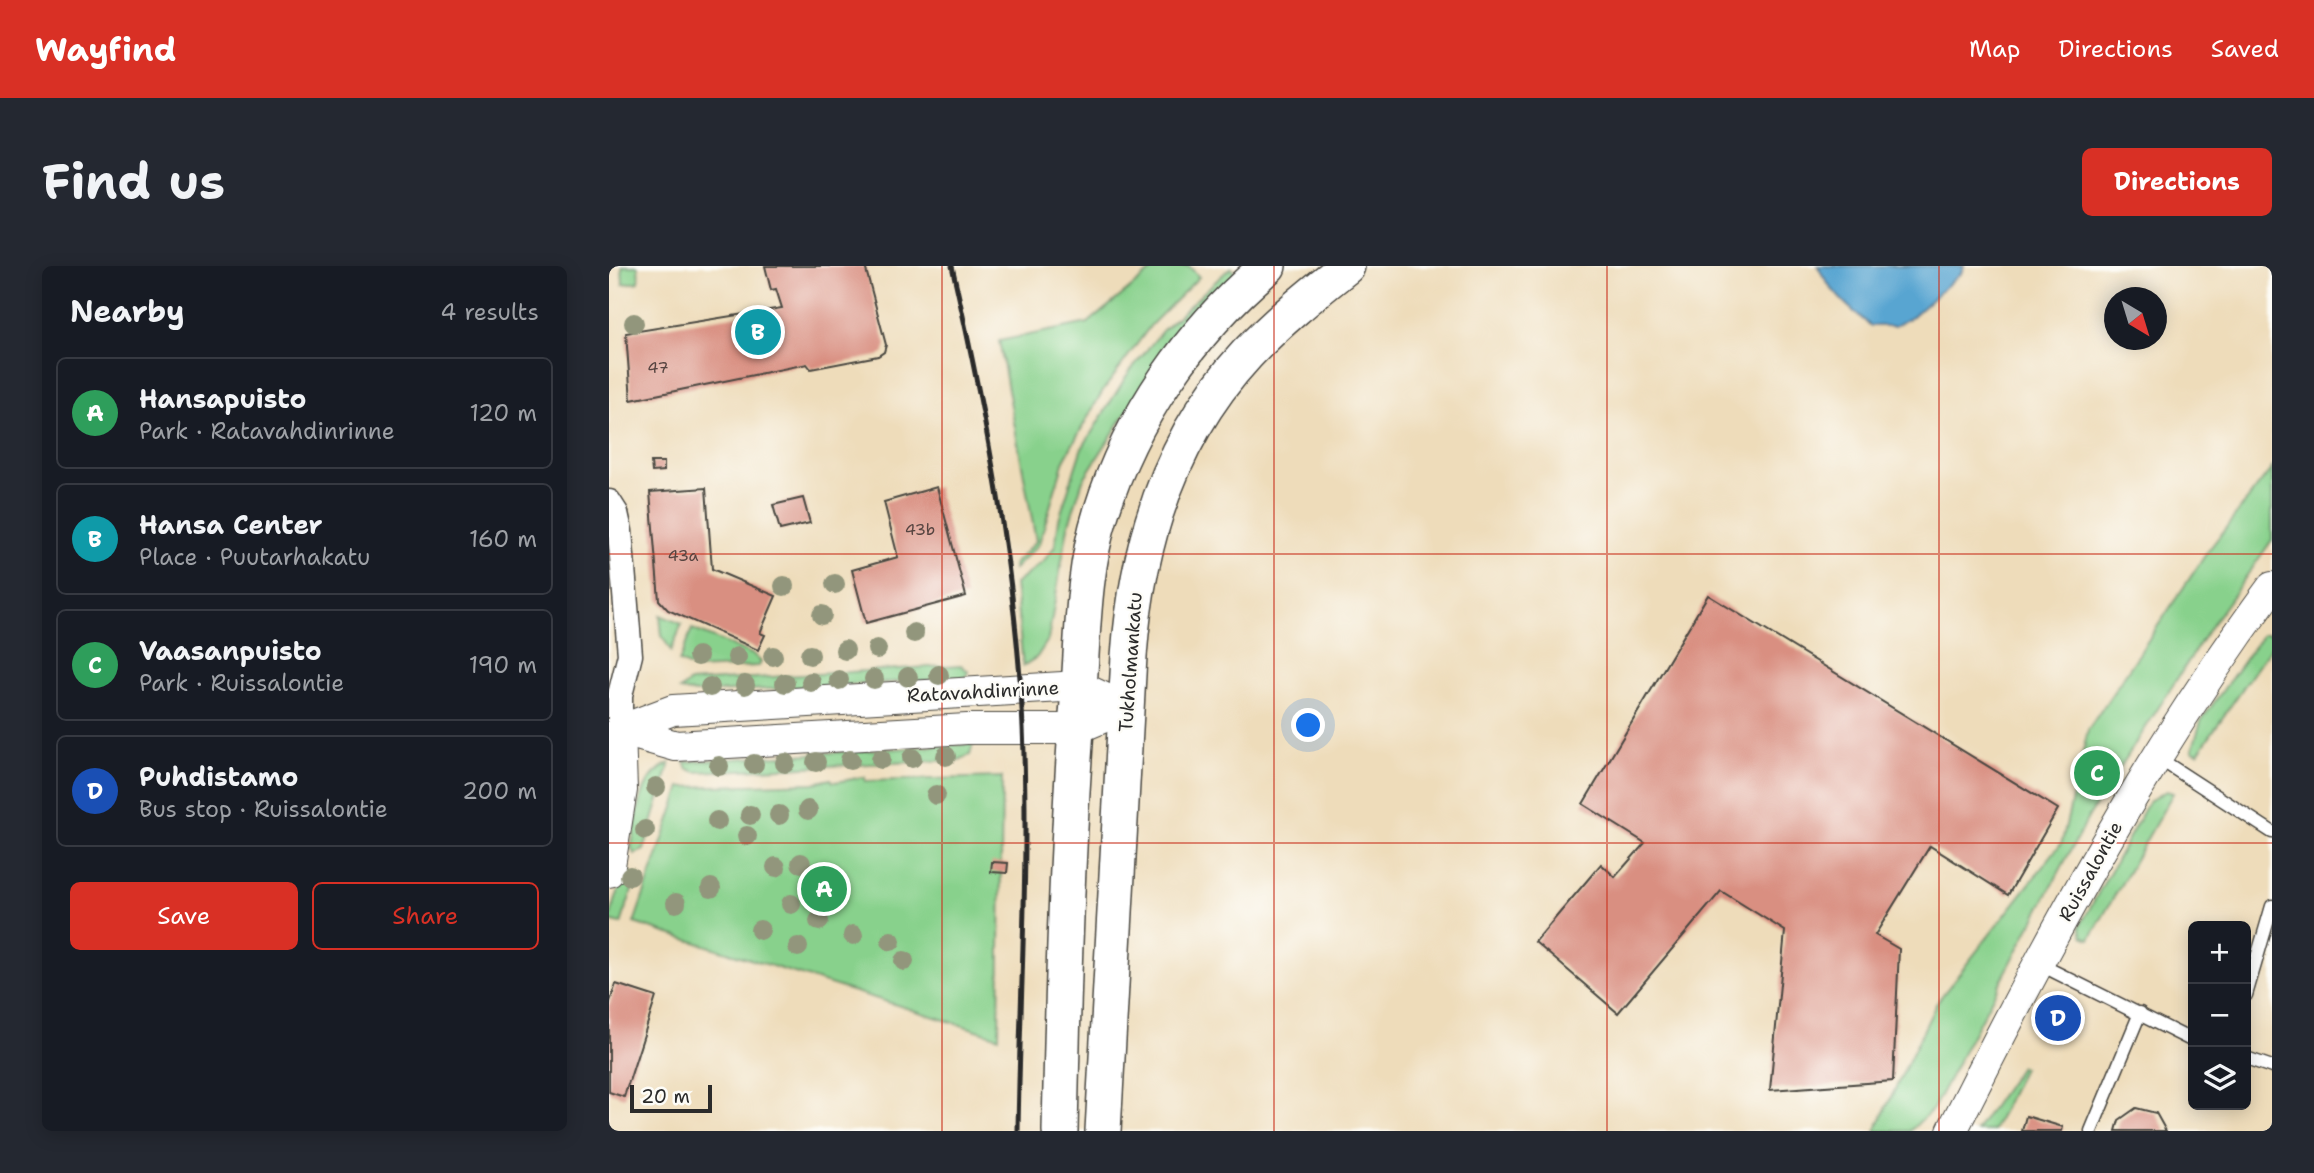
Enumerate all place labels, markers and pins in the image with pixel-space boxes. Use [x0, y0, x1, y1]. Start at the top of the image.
pin: B [735, 306, 781, 358]
pin: C [2074, 747, 2120, 799]
pin: A [801, 863, 847, 915]
pin: D [2035, 992, 2081, 1044]

